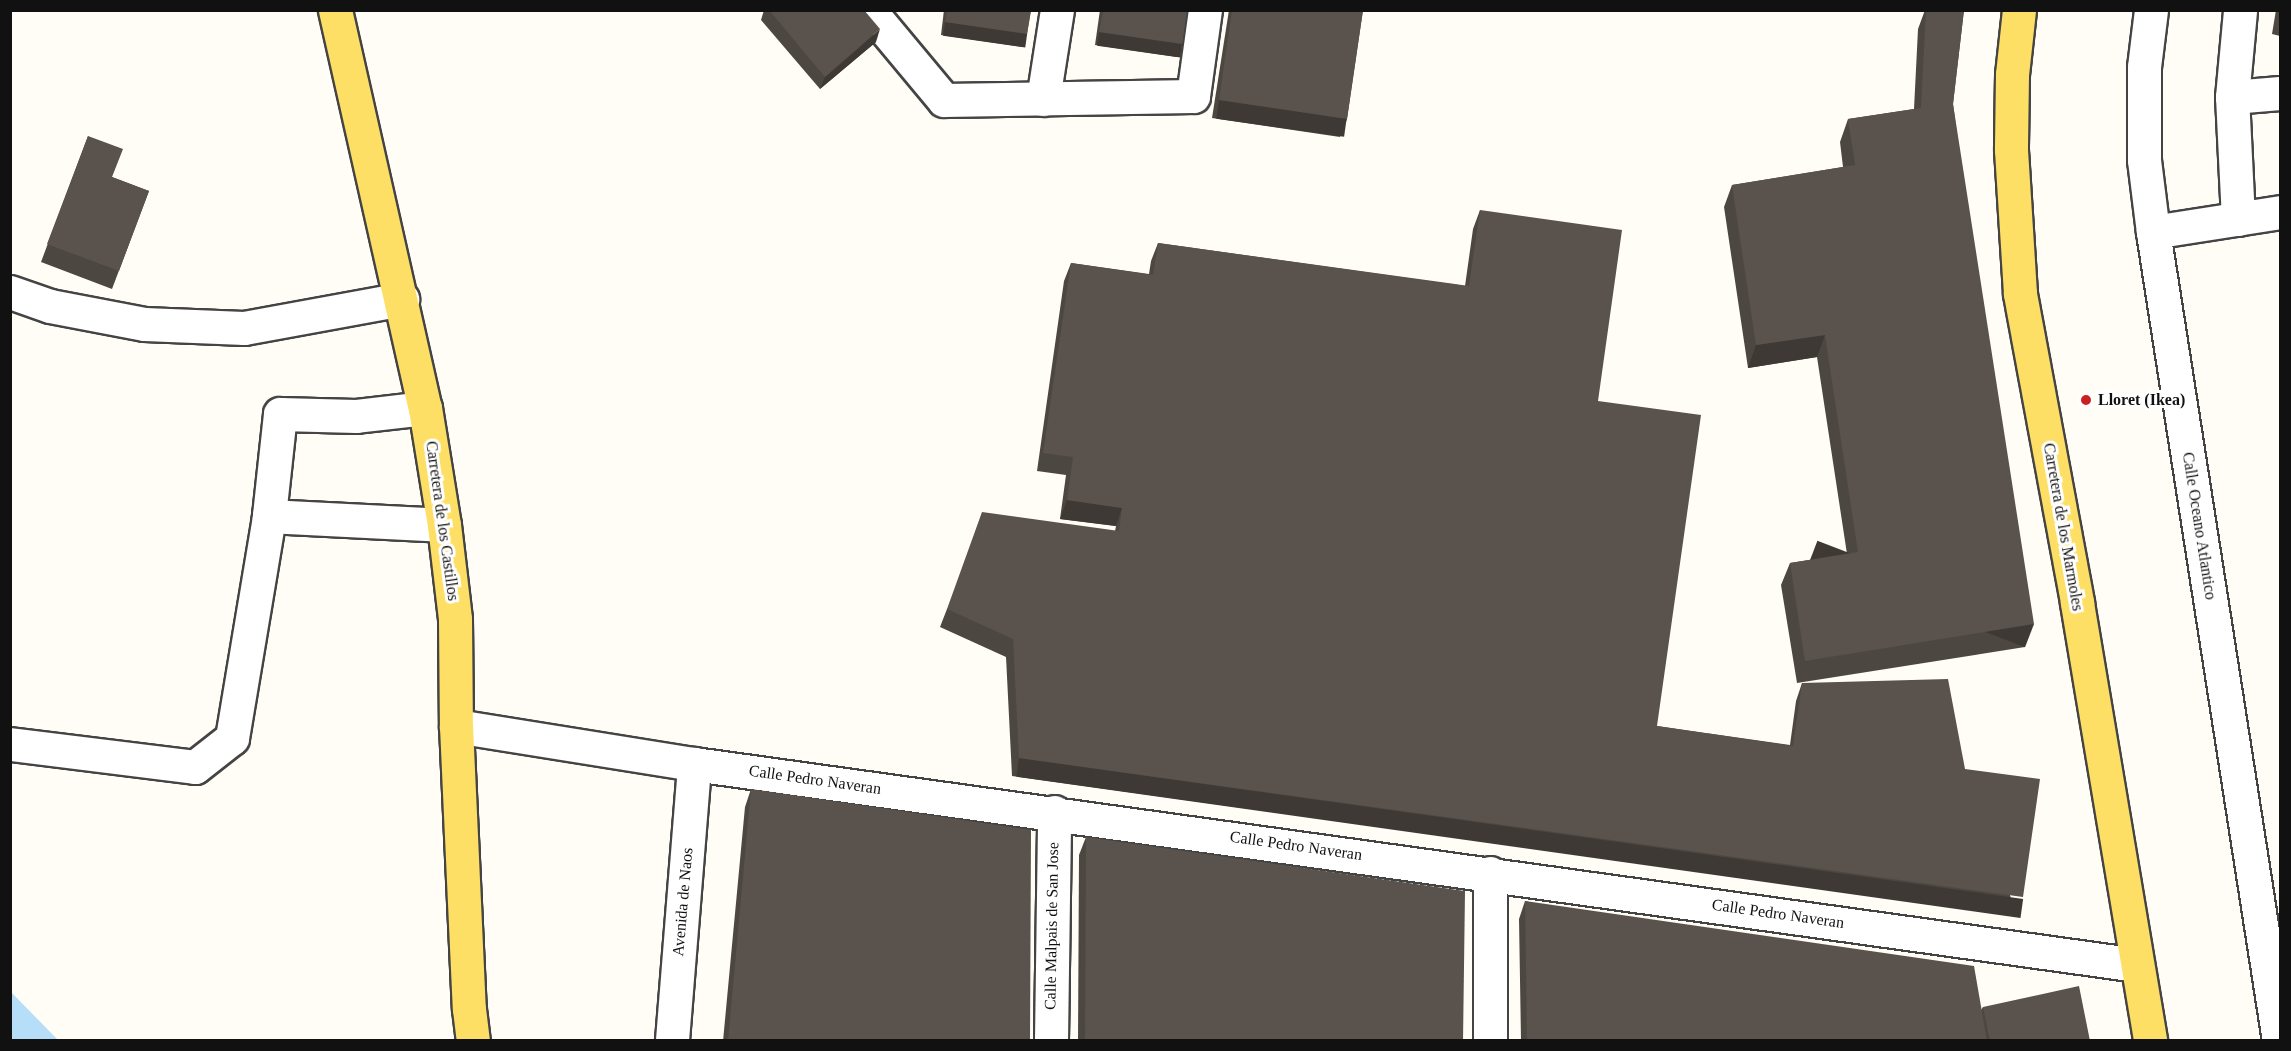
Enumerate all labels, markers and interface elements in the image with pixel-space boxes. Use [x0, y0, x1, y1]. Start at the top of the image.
place label: Lloret (Ikea) [2098, 390, 2185, 410]
marker: Lloret (Ikea) [2079, 393, 2093, 407]
street label: Carretera de los Castillos [421, 440, 463, 602]
street label: Carretera de los Marmoles [2039, 442, 2087, 612]
street label: Calle Oceano Atlantico [2178, 450, 2220, 602]
street label: Calle Pedro Naveran [748, 761, 882, 799]
street label: Calle Pedro Naveran [1229, 827, 1363, 865]
street label: Calle Malpais de San Jose [1041, 842, 1063, 1010]
street label: Avenida de Naos [669, 847, 697, 957]
street label: Calle Pedro Naveran [1711, 895, 1845, 933]

